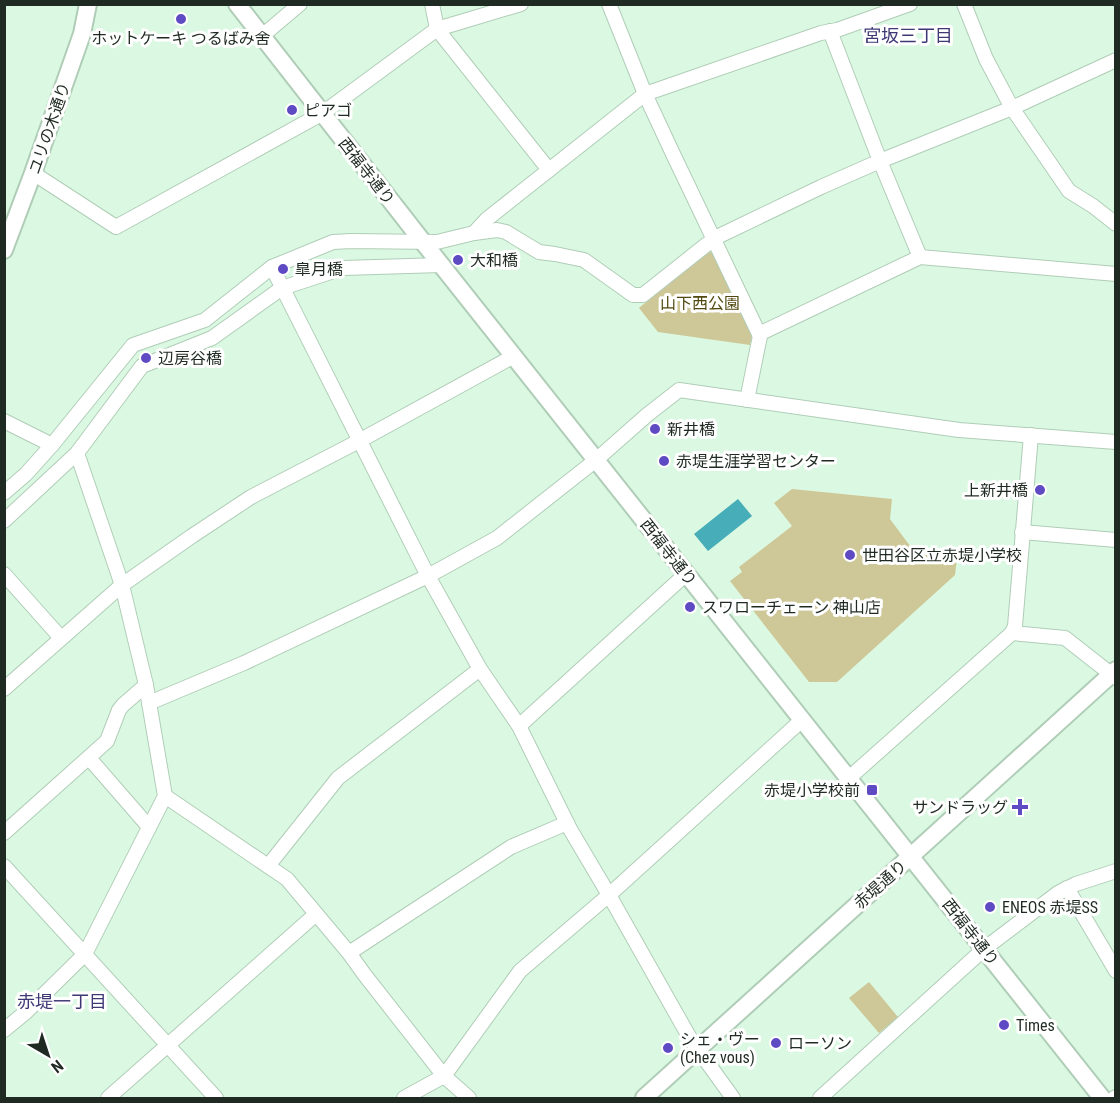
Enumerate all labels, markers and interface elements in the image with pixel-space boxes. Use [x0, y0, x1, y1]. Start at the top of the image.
marker: ホットケーキ つるばみ舍 [174, 12, 188, 26]
district label: 宮坂三丁目 [863, 25, 953, 46]
place label: ホットケーキ つるばみ舍 [91, 29, 271, 48]
street label: ユリの木通り [25, 80, 74, 177]
place label: ピアゴ [304, 101, 352, 120]
marker: ピアゴ [285, 103, 299, 117]
street label: 西福寺通り [334, 134, 399, 209]
place label: 大和橋 [470, 251, 518, 270]
marker: 大和橋 [451, 253, 465, 267]
place label: 皐月橋 [295, 260, 343, 279]
marker: 皐月橋 [276, 262, 290, 276]
park label: 山下西公園 [660, 294, 740, 313]
place label: 辺房谷橋 [158, 349, 222, 368]
marker: 辺房谷橋 [139, 351, 153, 365]
place label: 新井橋 [667, 420, 715, 439]
marker: 新井橋 [648, 422, 662, 436]
place label: 赤堤生涯学習センター [676, 452, 836, 471]
marker: 赤堤生涯学習センター [657, 454, 671, 468]
place label: 上新井橋 [964, 481, 1028, 500]
marker: 上新井橋 [1033, 483, 1047, 497]
street label: 西福寺通り [636, 515, 701, 590]
place label: 世田谷区立赤堤小学校 [862, 546, 1022, 565]
marker: 世田谷区立赤堤小学校 [843, 548, 857, 562]
place label: スワローチェーン 神山店 [702, 598, 881, 617]
marker: スワローチェーン 神山店 [683, 600, 697, 614]
place label: 赤堤小学校前 [764, 781, 860, 800]
marker: 赤堤小学校前 [865, 783, 879, 797]
place label: サンドラッグ [912, 798, 1008, 817]
marker: サンドラッグ [1013, 800, 1027, 814]
street label: 赤堤通り [850, 856, 910, 913]
street label: 西福寺通り [938, 895, 1003, 970]
place label: ENEOS 赤堤SS [1002, 898, 1098, 917]
marker: ENEOS 赤堤SS [983, 900, 997, 914]
district label: 赤堤一丁目 [17, 991, 107, 1012]
place label: Times [1016, 1016, 1055, 1035]
marker: Times [997, 1018, 1011, 1032]
north arrow [18, 1025, 78, 1085]
place label: シェ・ヴー (Chez vous) [680, 1030, 760, 1067]
place label: ローソン [788, 1034, 852, 1053]
marker: ローソン [769, 1036, 783, 1050]
marker: シェ・ヴー (Chez vous) [661, 1041, 675, 1055]
text: N [47, 1056, 67, 1077]

